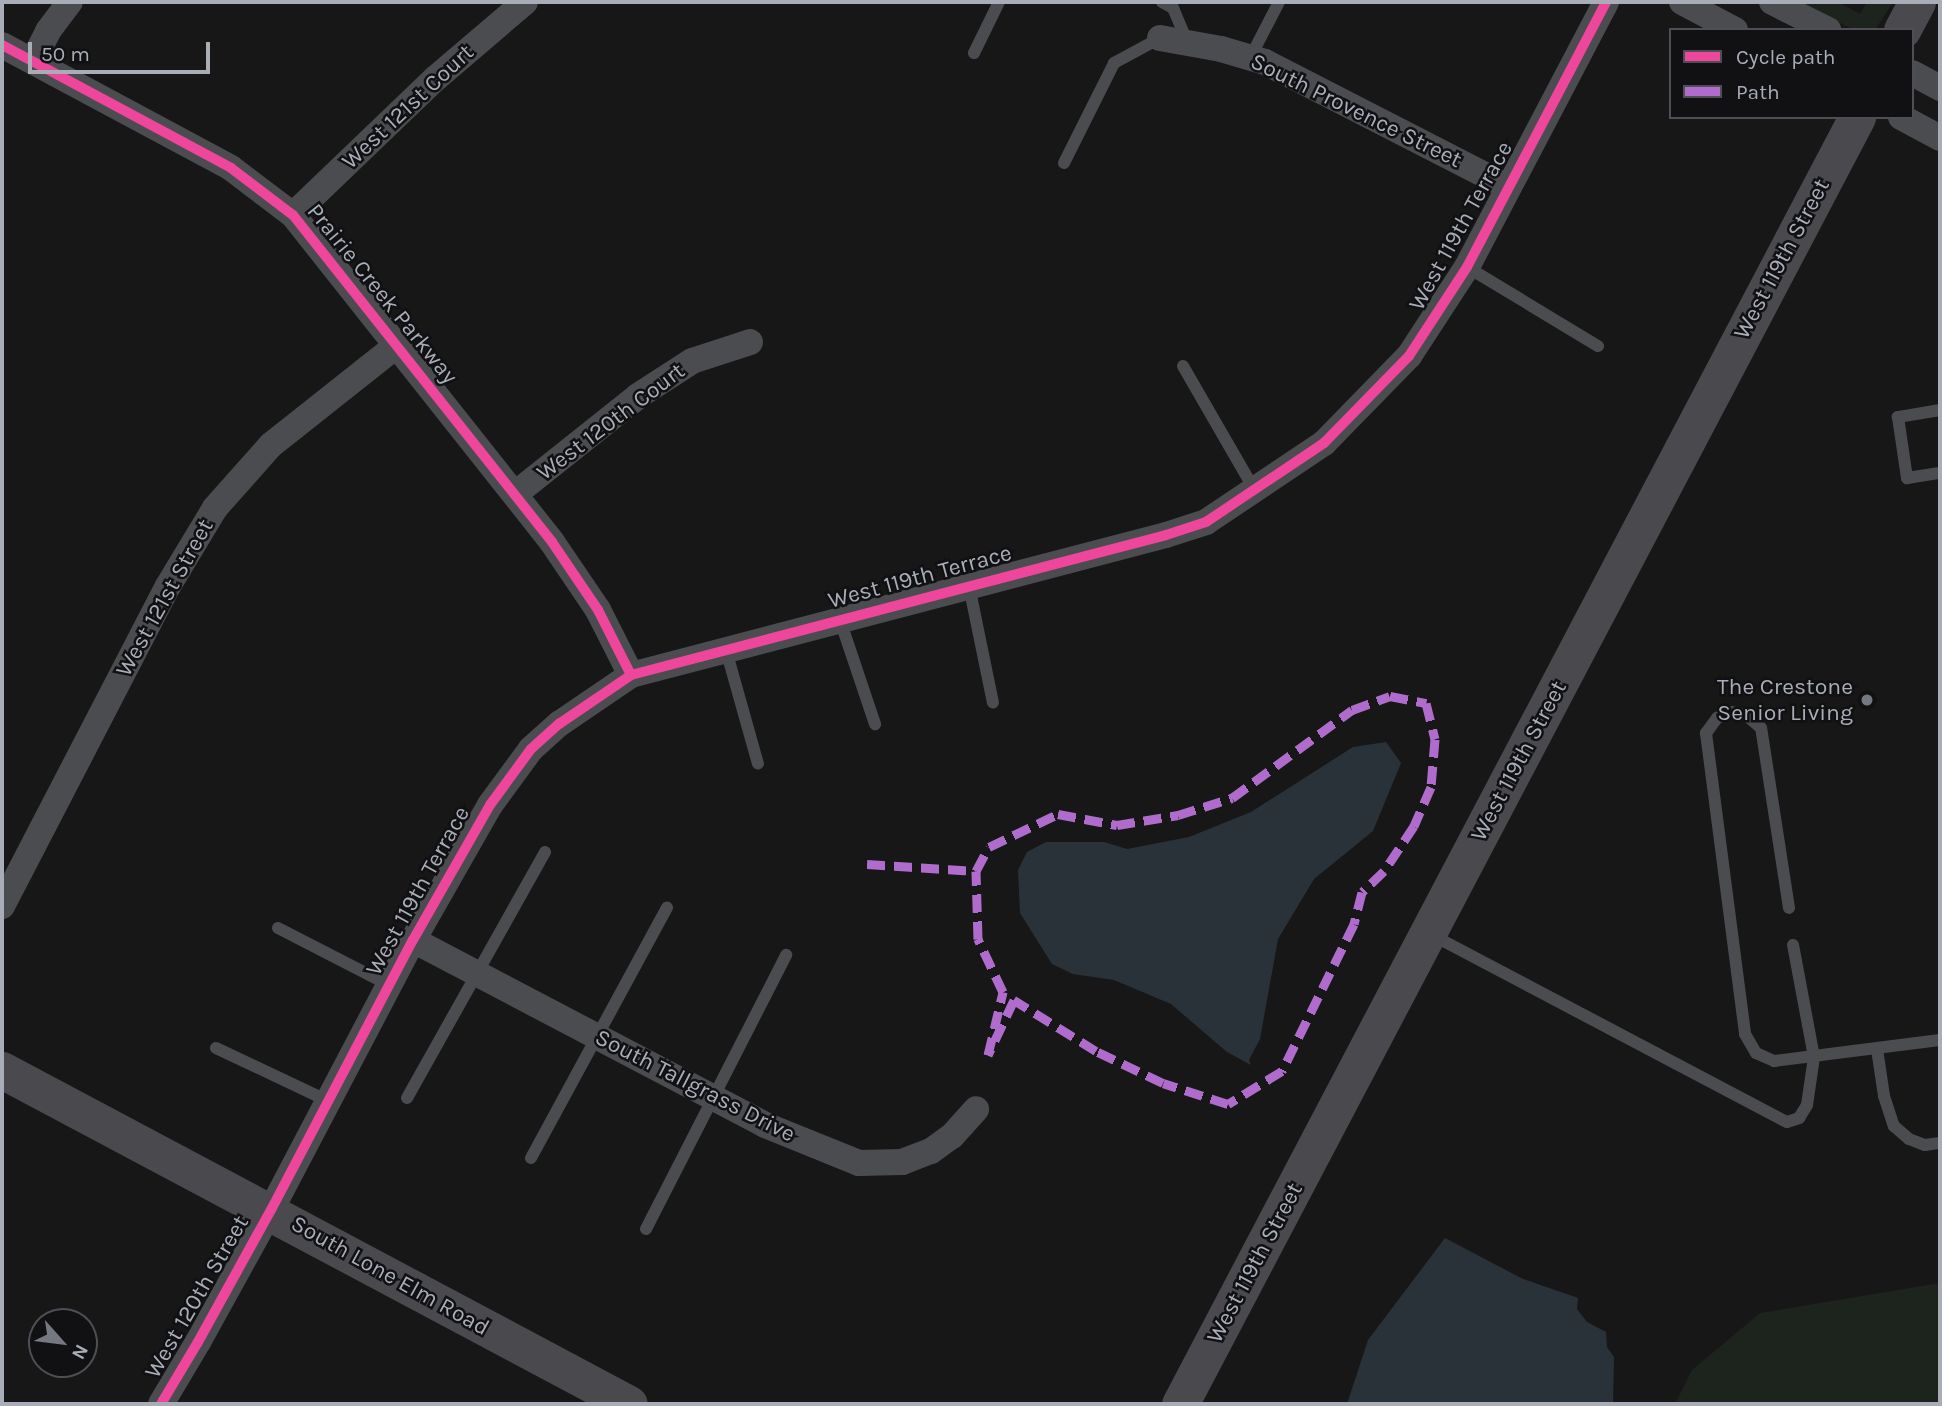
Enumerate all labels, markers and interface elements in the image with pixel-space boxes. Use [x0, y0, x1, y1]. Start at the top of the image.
scale bar [32, 28, 214, 72]
legend [1669, 28, 1914, 119]
street label: West 121st Court [336, 39, 480, 175]
text: 50 m [41, 42, 90, 66]
text: Cycle path [1736, 45, 1836, 69]
street label: South Provence Street [1246, 48, 1466, 174]
text: Path [1736, 80, 1780, 104]
street label: West 119th Terrace [1403, 137, 1519, 315]
street label: West 119th Street [1728, 174, 1836, 344]
street label: Prairie Creek Parkway [301, 198, 463, 390]
street label: West 120th Court [532, 357, 690, 487]
street label: West 121st Street [110, 514, 220, 682]
street label: West 119th Terrace [825, 539, 1015, 615]
place label: The Crestone Senior Living [1717, 673, 1853, 727]
street label: West 119th Street [1465, 676, 1573, 846]
marker: The Crestone Senior Living [1859, 692, 1875, 708]
street label: West 119th Terrace [360, 802, 476, 980]
street label: South Tallgrass Drive [590, 1024, 800, 1148]
street label: West 119th Street [1201, 1178, 1309, 1348]
street label: South Lone Elm Road [286, 1210, 494, 1342]
street label: West 120th Street [139, 1211, 255, 1383]
north arrow [28, 1308, 98, 1378]
text: N [67, 1341, 93, 1363]

